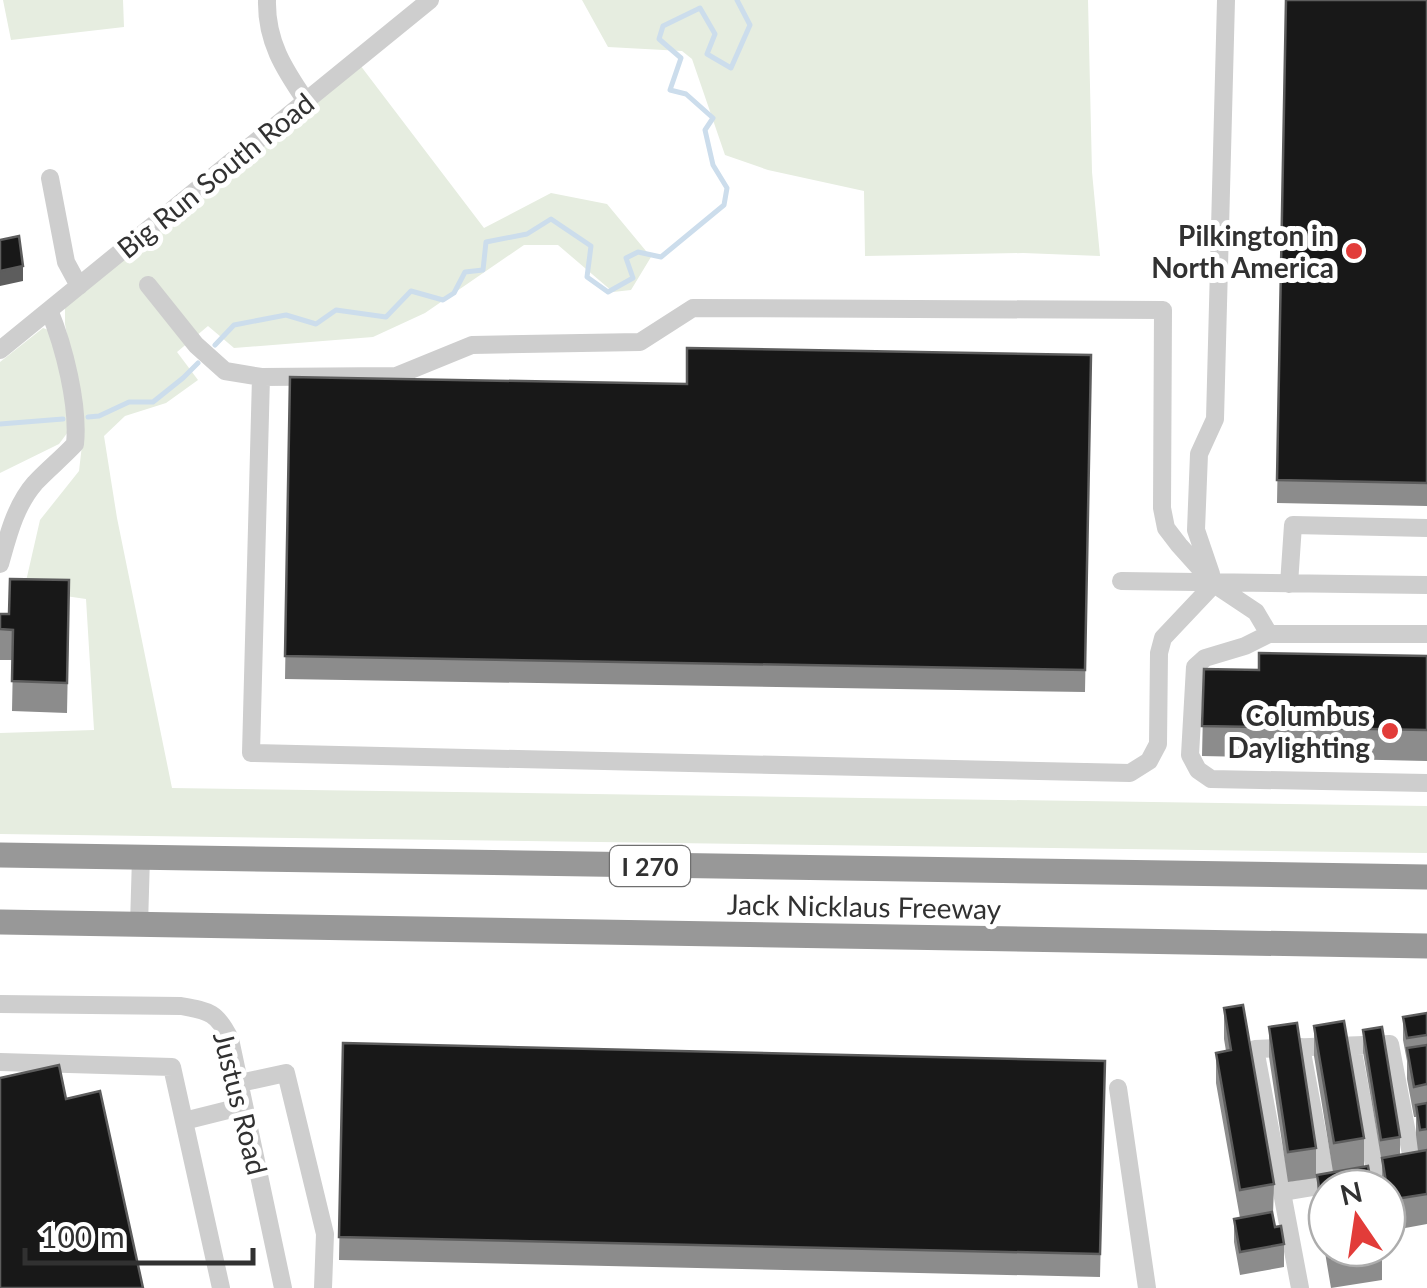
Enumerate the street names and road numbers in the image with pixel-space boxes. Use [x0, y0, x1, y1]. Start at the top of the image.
street label: Big Run South Road [110, 85, 320, 265]
road number: I 270 [610, 846, 690, 886]
street label: Jack Nicklaus Freeway [727, 887, 1002, 925]
street label: Justus Road [207, 1028, 275, 1178]

